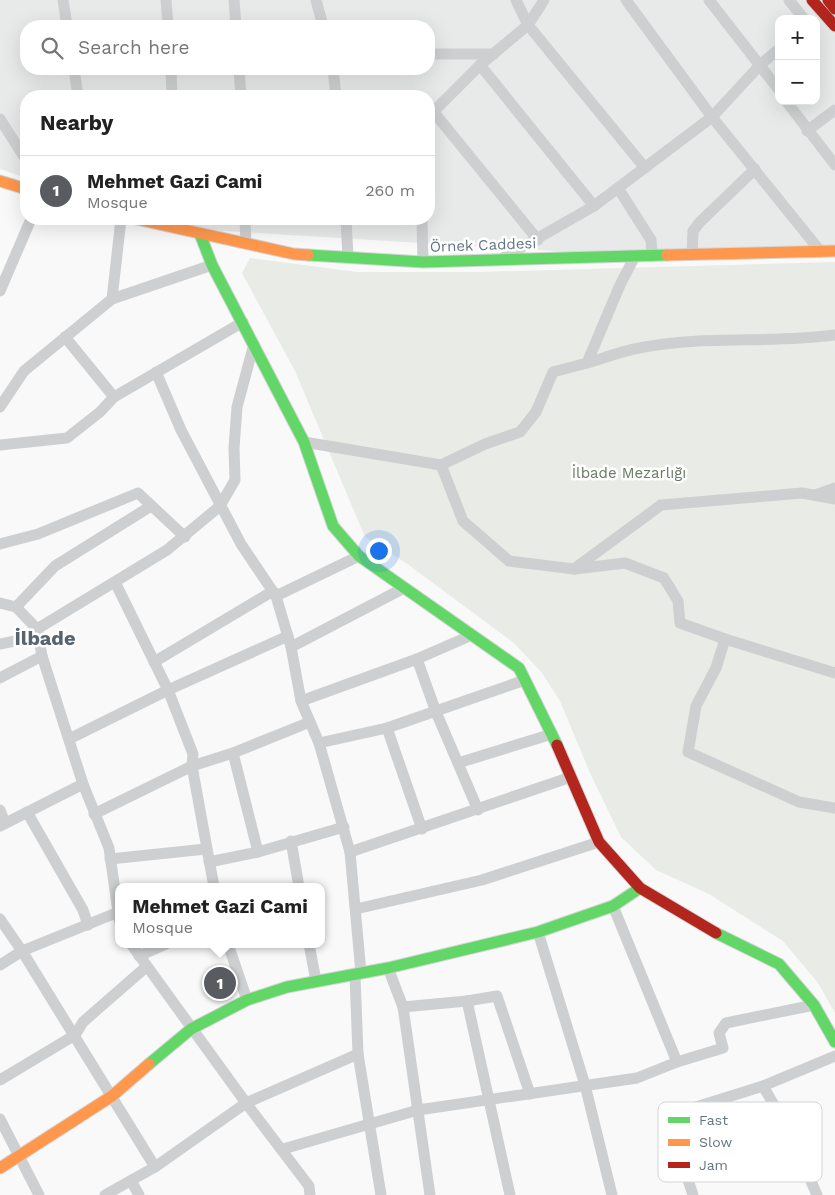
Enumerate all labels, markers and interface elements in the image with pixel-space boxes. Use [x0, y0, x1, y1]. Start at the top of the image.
map controls [775, 15, 820, 105]
button: + [775, 15, 820, 60]
search box [20, 20, 435, 75]
icon: search [38, 34, 66, 62]
text: Search here [78, 36, 189, 59]
button: − [775, 60, 820, 105]
text: Nearby [40, 110, 113, 135]
text: Mehmet Gazi Cami [87, 170, 262, 193]
text: 1 [53, 181, 59, 200]
text: 260 m [365, 181, 415, 200]
text: Mosque [87, 193, 148, 212]
street label: Örnek Caddesi [429, 234, 537, 256]
park label: İlbade Mezarlığı [572, 464, 686, 482]
your location [366, 538, 392, 564]
district label: İlbade [15, 626, 75, 650]
popup [115, 883, 325, 948]
text: Mehmet Gazi Cami [132, 895, 308, 918]
text: Mosque [132, 918, 193, 937]
pin: 1 [204, 964, 236, 1002]
legend [658, 1102, 822, 1182]
text: Fast [699, 1112, 728, 1128]
text: Slow [699, 1134, 732, 1150]
text: Jam [699, 1157, 728, 1173]

